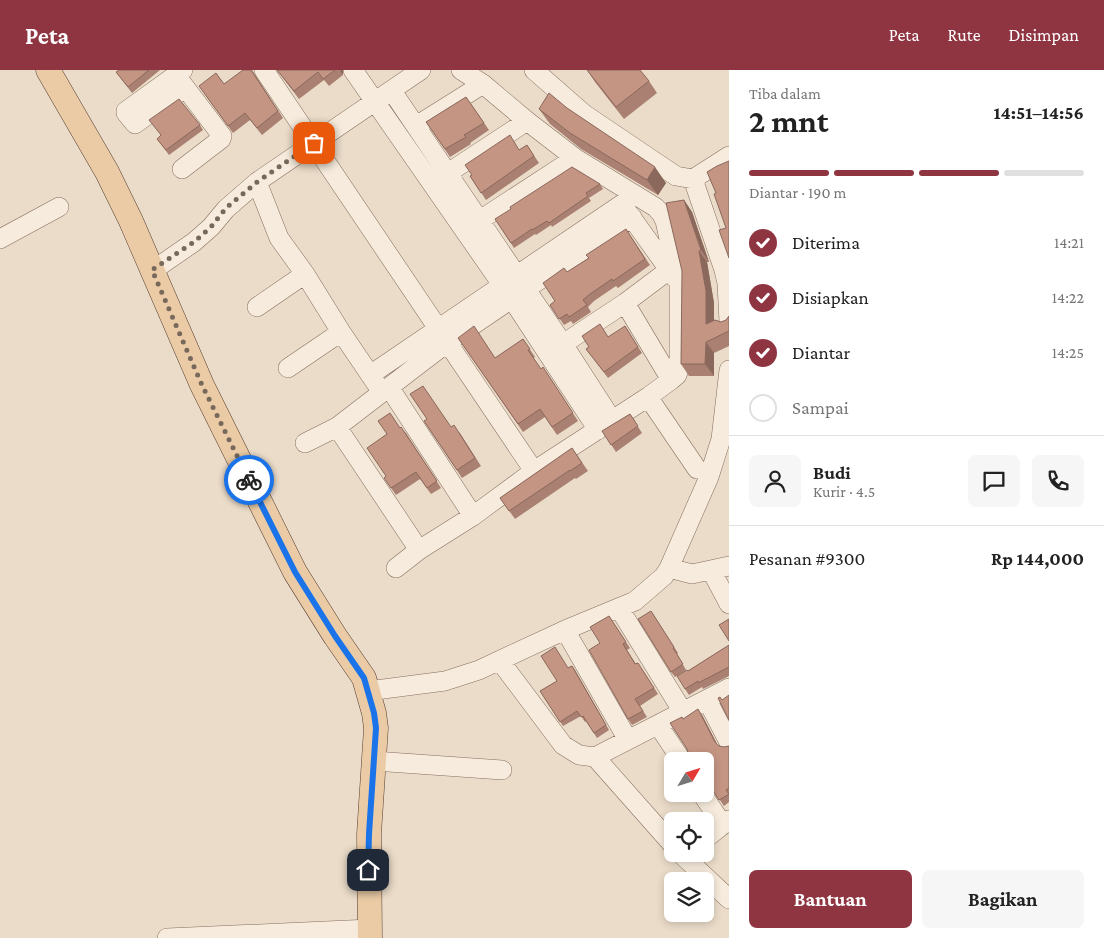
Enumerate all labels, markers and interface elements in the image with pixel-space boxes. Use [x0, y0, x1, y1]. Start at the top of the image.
text: Peta [25, 22, 69, 49]
text: Peta [889, 25, 920, 45]
text: Rute [948, 25, 981, 45]
text: Disimpan [1009, 25, 1079, 45]
text: Tiba dalam [749, 85, 821, 102]
text: 14:51–14:56 [993, 102, 1084, 123]
text: 2 mnt [749, 103, 828, 139]
pin [293, 122, 335, 164]
icon: bag [300, 129, 328, 157]
text: Diantar · 190 m [749, 184, 846, 201]
icon: check [749, 229, 777, 257]
text: Diterima [792, 232, 860, 253]
text: 14:21 [1054, 234, 1084, 251]
icon: check [749, 284, 777, 312]
text: Disiapkan [792, 287, 869, 308]
text: 14:22 [1052, 289, 1084, 306]
icon: check [749, 339, 777, 367]
text: Diantar [792, 342, 850, 363]
text: 14:25 [1052, 344, 1084, 361]
text: Sampai [792, 397, 849, 418]
courier [224, 455, 274, 505]
button: person [749, 455, 801, 507]
button: chat [968, 455, 1020, 507]
button: phone [1032, 455, 1084, 507]
text: Budi [813, 462, 851, 483]
icon: bike [235, 466, 263, 494]
text: Kurir · 4.5 [813, 483, 875, 500]
text: Pesanan #9300 [749, 548, 865, 569]
text: Rp 144,000 [991, 548, 1084, 569]
north arrow [664, 752, 714, 802]
map controls [664, 752, 714, 922]
button: locate [664, 812, 714, 862]
pin [347, 849, 389, 891]
icon: home [354, 856, 382, 884]
button: Bantuan [749, 870, 912, 928]
button: Bagikan [922, 870, 1084, 928]
button: layers [664, 872, 714, 922]

